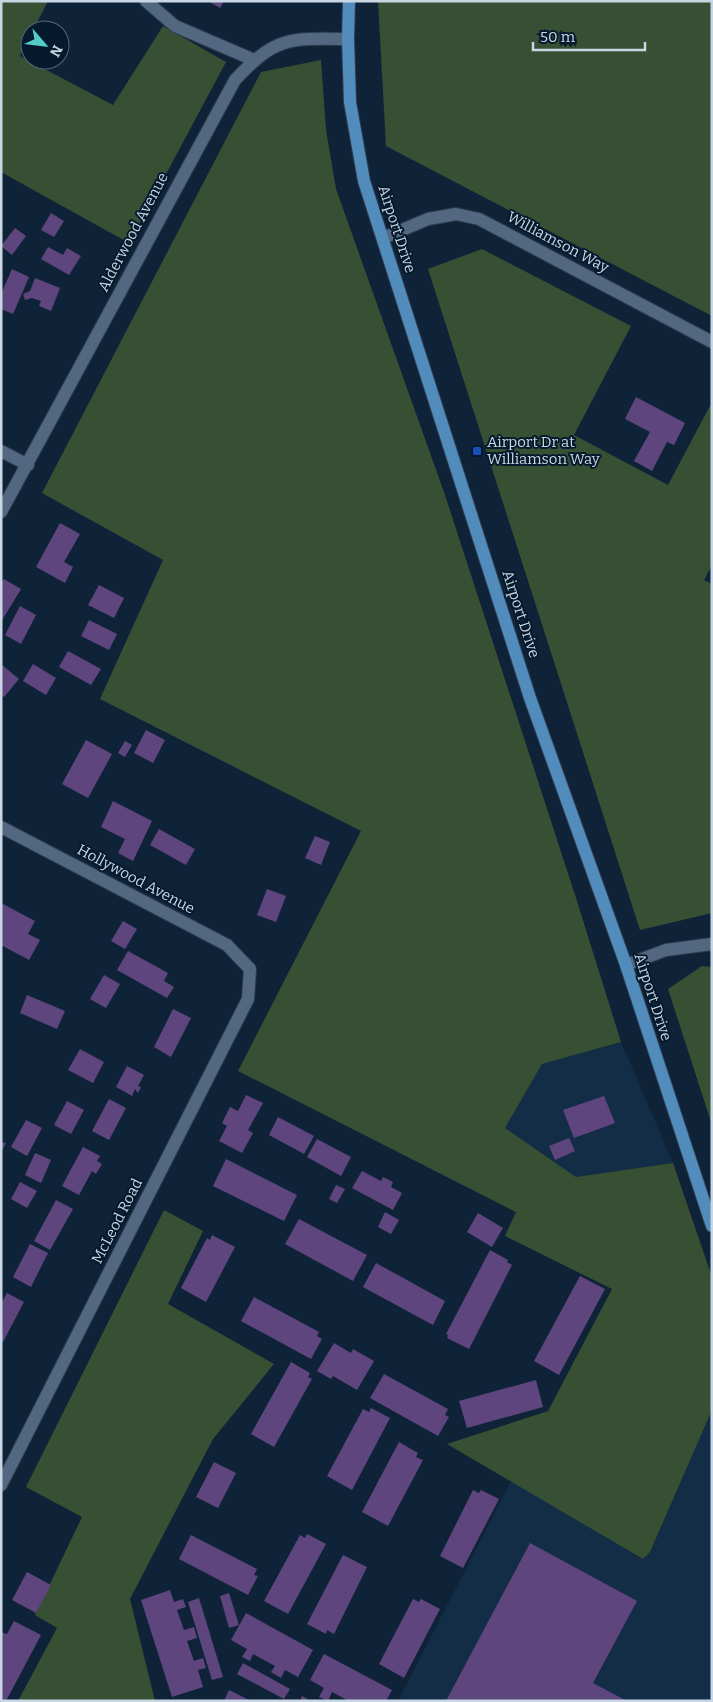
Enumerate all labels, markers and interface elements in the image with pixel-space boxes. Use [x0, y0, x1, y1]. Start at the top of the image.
north arrow [20, 20, 70, 70]
scale bar [533, 20, 646, 52]
text: 50 m [540, 28, 576, 46]
text: N [46, 42, 66, 60]
street label: Alderwood Avenue [94, 169, 172, 295]
street label: Airport Drive [374, 183, 420, 275]
street label: Williamson Way [504, 208, 612, 276]
place label: Airport Dr at Williamson Way [487, 433, 600, 468]
marker: Airport Dr at Williamson Way [471, 445, 483, 457]
street label: Airport Drive [498, 568, 544, 660]
street label: Hollywood Avenue [74, 840, 198, 918]
street label: Airport Drive [630, 951, 676, 1043]
street label: McLeod Road [88, 1175, 146, 1266]

